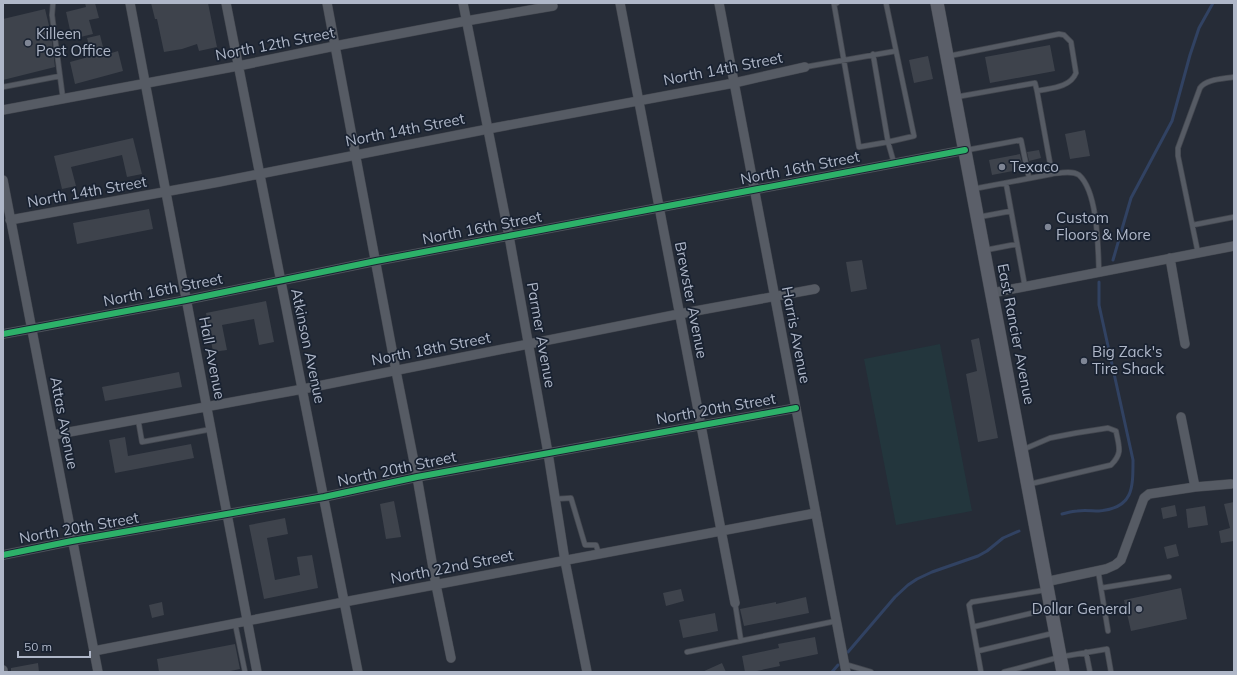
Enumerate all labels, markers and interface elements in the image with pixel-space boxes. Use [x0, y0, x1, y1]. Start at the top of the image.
street label: North 12th Street [214, 23, 336, 64]
place label: Killeen Post Office [36, 24, 111, 60]
marker: Killeen Post Office [23, 38, 33, 48]
street label: North 14th Street [662, 48, 784, 89]
street label: North 14th Street [344, 109, 466, 150]
street label: North 16th Street [739, 147, 861, 188]
place label: Texaco [1010, 157, 1059, 176]
marker: Texaco [997, 162, 1007, 172]
street label: North 14th Street [26, 172, 148, 211]
street label: North 16th Street [421, 207, 543, 248]
place label: Custom Floors & More [1056, 208, 1151, 244]
marker: Custom Floors & More [1043, 222, 1053, 232]
street label: Brewster Avenue [671, 240, 712, 360]
street label: East Rancier Avenue [994, 262, 1039, 406]
street label: North 16th Street [102, 269, 224, 310]
street label: Parmer Avenue [523, 281, 560, 389]
street label: Harris Avenue [778, 285, 815, 385]
street label: Atkinson Avenue [287, 287, 330, 405]
street label: Hall Avenue [195, 315, 230, 401]
street label: North 18th Street [370, 328, 492, 369]
place label: Big Zack's Tire Shack [1092, 342, 1165, 378]
marker: Big Zack's Tire Shack [1079, 356, 1089, 366]
street label: Attas Avenue [46, 375, 83, 471]
street label: North 20th Street [655, 389, 777, 428]
street label: North 20th Street [336, 447, 458, 490]
street label: North 20th Street [18, 508, 140, 547]
street label: North 22nd Street [389, 545, 515, 588]
place label: Dollar General [1032, 599, 1131, 618]
marker: Dollar General [1134, 604, 1144, 614]
scale bar [18, 633, 90, 659]
text: 50 m [24, 639, 52, 654]

